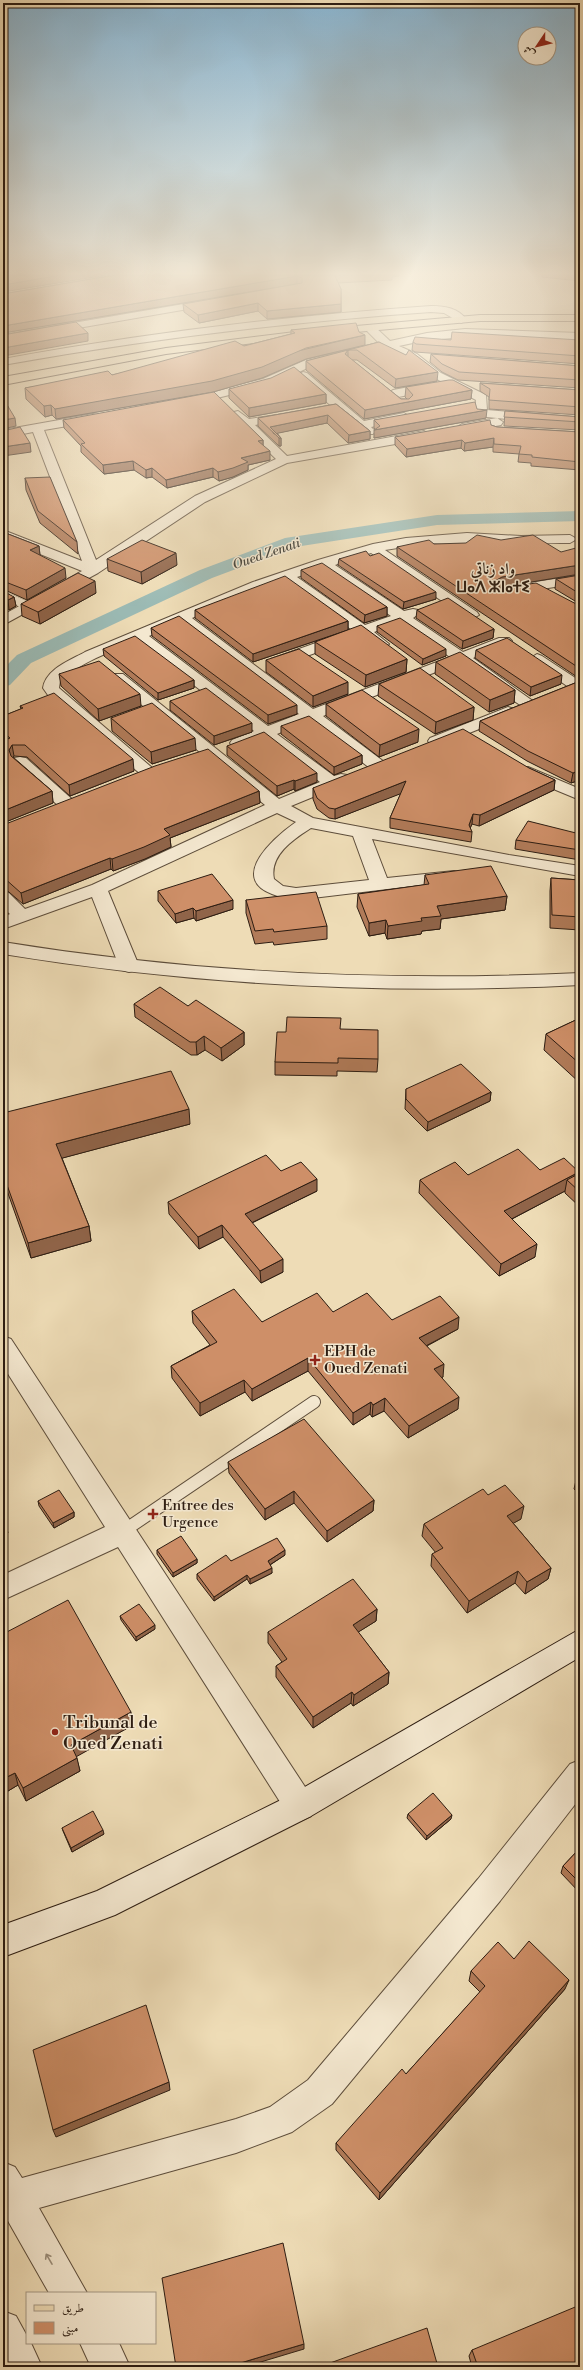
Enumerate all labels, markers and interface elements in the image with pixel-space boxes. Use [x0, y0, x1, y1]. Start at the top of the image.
north arrow [517, 26, 557, 66]
text: ش [521, 43, 538, 60]
water label: Oued Zenati [230, 535, 303, 573]
district label: واد زناتي ⵡⴰⴷ ⵣⵏⴰⵜⵉ [456, 559, 530, 597]
place label: EPH de Oued Zenati [324, 1342, 408, 1378]
marker: EPH de Oued Zenati [309, 1354, 321, 1366]
place label: Entree des Urgence [162, 1496, 234, 1532]
marker: Entree des Urgence [147, 1508, 159, 1520]
place label: Tribunal de Oued Zenati [63, 1711, 163, 1755]
marker: Tribunal de Oued Zenati [50, 1727, 60, 1737]
one-way arrow [45, 2253, 53, 2265]
legend [26, 2292, 156, 2344]
text: طريق [62, 2301, 84, 2316]
text: مبنى [62, 2321, 78, 2337]

